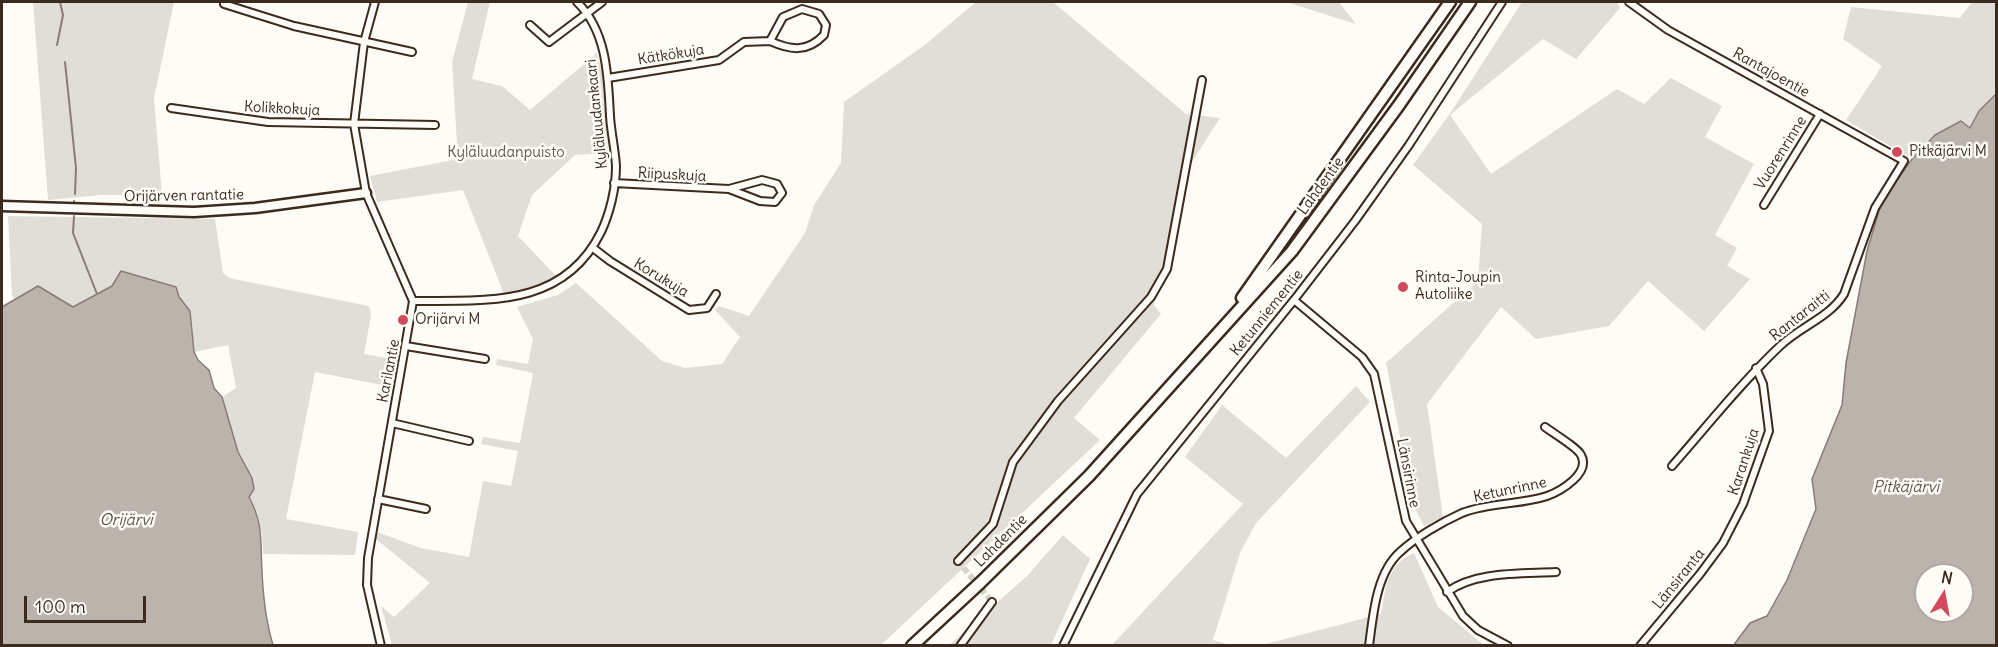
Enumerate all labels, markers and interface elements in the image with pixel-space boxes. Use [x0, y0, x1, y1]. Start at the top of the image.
street label: Kätkökuja [636, 41, 706, 69]
street label: Rantajoentie [1729, 44, 1813, 102]
street label: Kyläluudankaari [582, 58, 612, 170]
street label: Kolikkokuja [243, 98, 321, 120]
street label: Vuorenrinne [1751, 113, 1811, 193]
place label: Pitkäjärvi M [1909, 143, 1987, 161]
park label: Kyläluudanpuisto [447, 144, 565, 162]
marker: Pitkäjärvi M [1890, 145, 1904, 159]
street label: Lahdentie [1294, 154, 1348, 218]
street label: Riipuskuja [637, 164, 707, 186]
street label: Orijärven rantatie [124, 186, 244, 206]
street label: Korukuja [630, 255, 692, 301]
street label: Ketunniementie [1227, 266, 1307, 360]
place label: Rinta-Joupin Autoliike [1415, 269, 1501, 304]
marker: Rinta-Joupin Autoliike [1396, 280, 1410, 294]
street label: Rantaraitti [1766, 287, 1834, 345]
place label: Orijärvi M [415, 311, 481, 329]
marker: Orijärvi M [396, 313, 410, 327]
street label: Karilantie [374, 338, 404, 404]
street label: Karankuja [1725, 426, 1763, 498]
street label: Länsirinne [1392, 437, 1424, 509]
street label: Ketunrinne [1472, 473, 1548, 507]
water label: Pitkäjärvi [1873, 477, 1939, 497]
water label: Orijärvi [99, 510, 153, 530]
street label: Lahdentie [971, 511, 1031, 571]
street label: Länsiranta [1649, 545, 1709, 613]
north arrow [1914, 563, 1974, 623]
text: N [1940, 566, 1954, 588]
scale bar [27, 584, 148, 622]
text: 100 m [35, 595, 86, 618]

